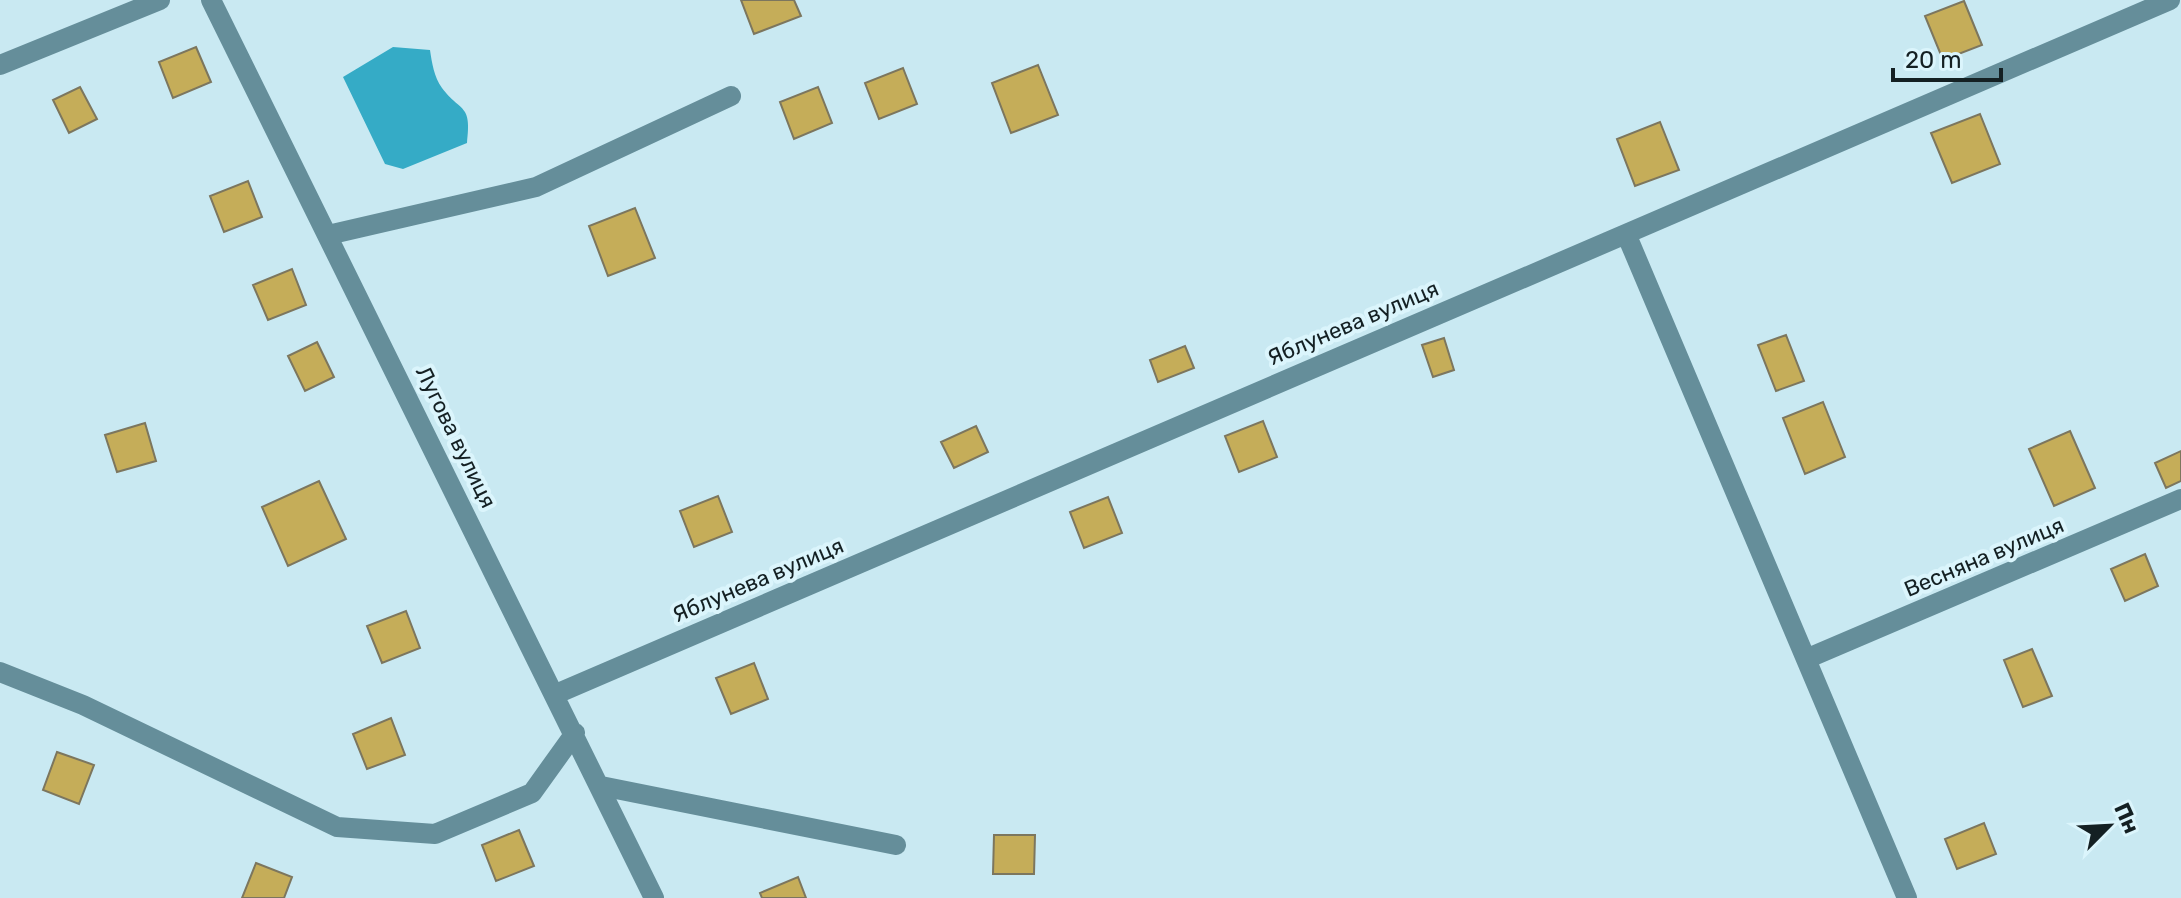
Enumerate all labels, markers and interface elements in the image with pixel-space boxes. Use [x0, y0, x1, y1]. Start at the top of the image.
scale bar [1893, 32, 2001, 82]
text: 20 m [1905, 46, 1962, 74]
street label: Яблунева вулиця [1263, 275, 1443, 371]
street label: Лугова вулиця [410, 362, 502, 512]
street label: Весняна вулиця [1900, 511, 2068, 603]
street label: Яблунева вулиця [668, 532, 848, 628]
north arrow [2069, 786, 2149, 866]
text: Пн [2108, 799, 2145, 837]

